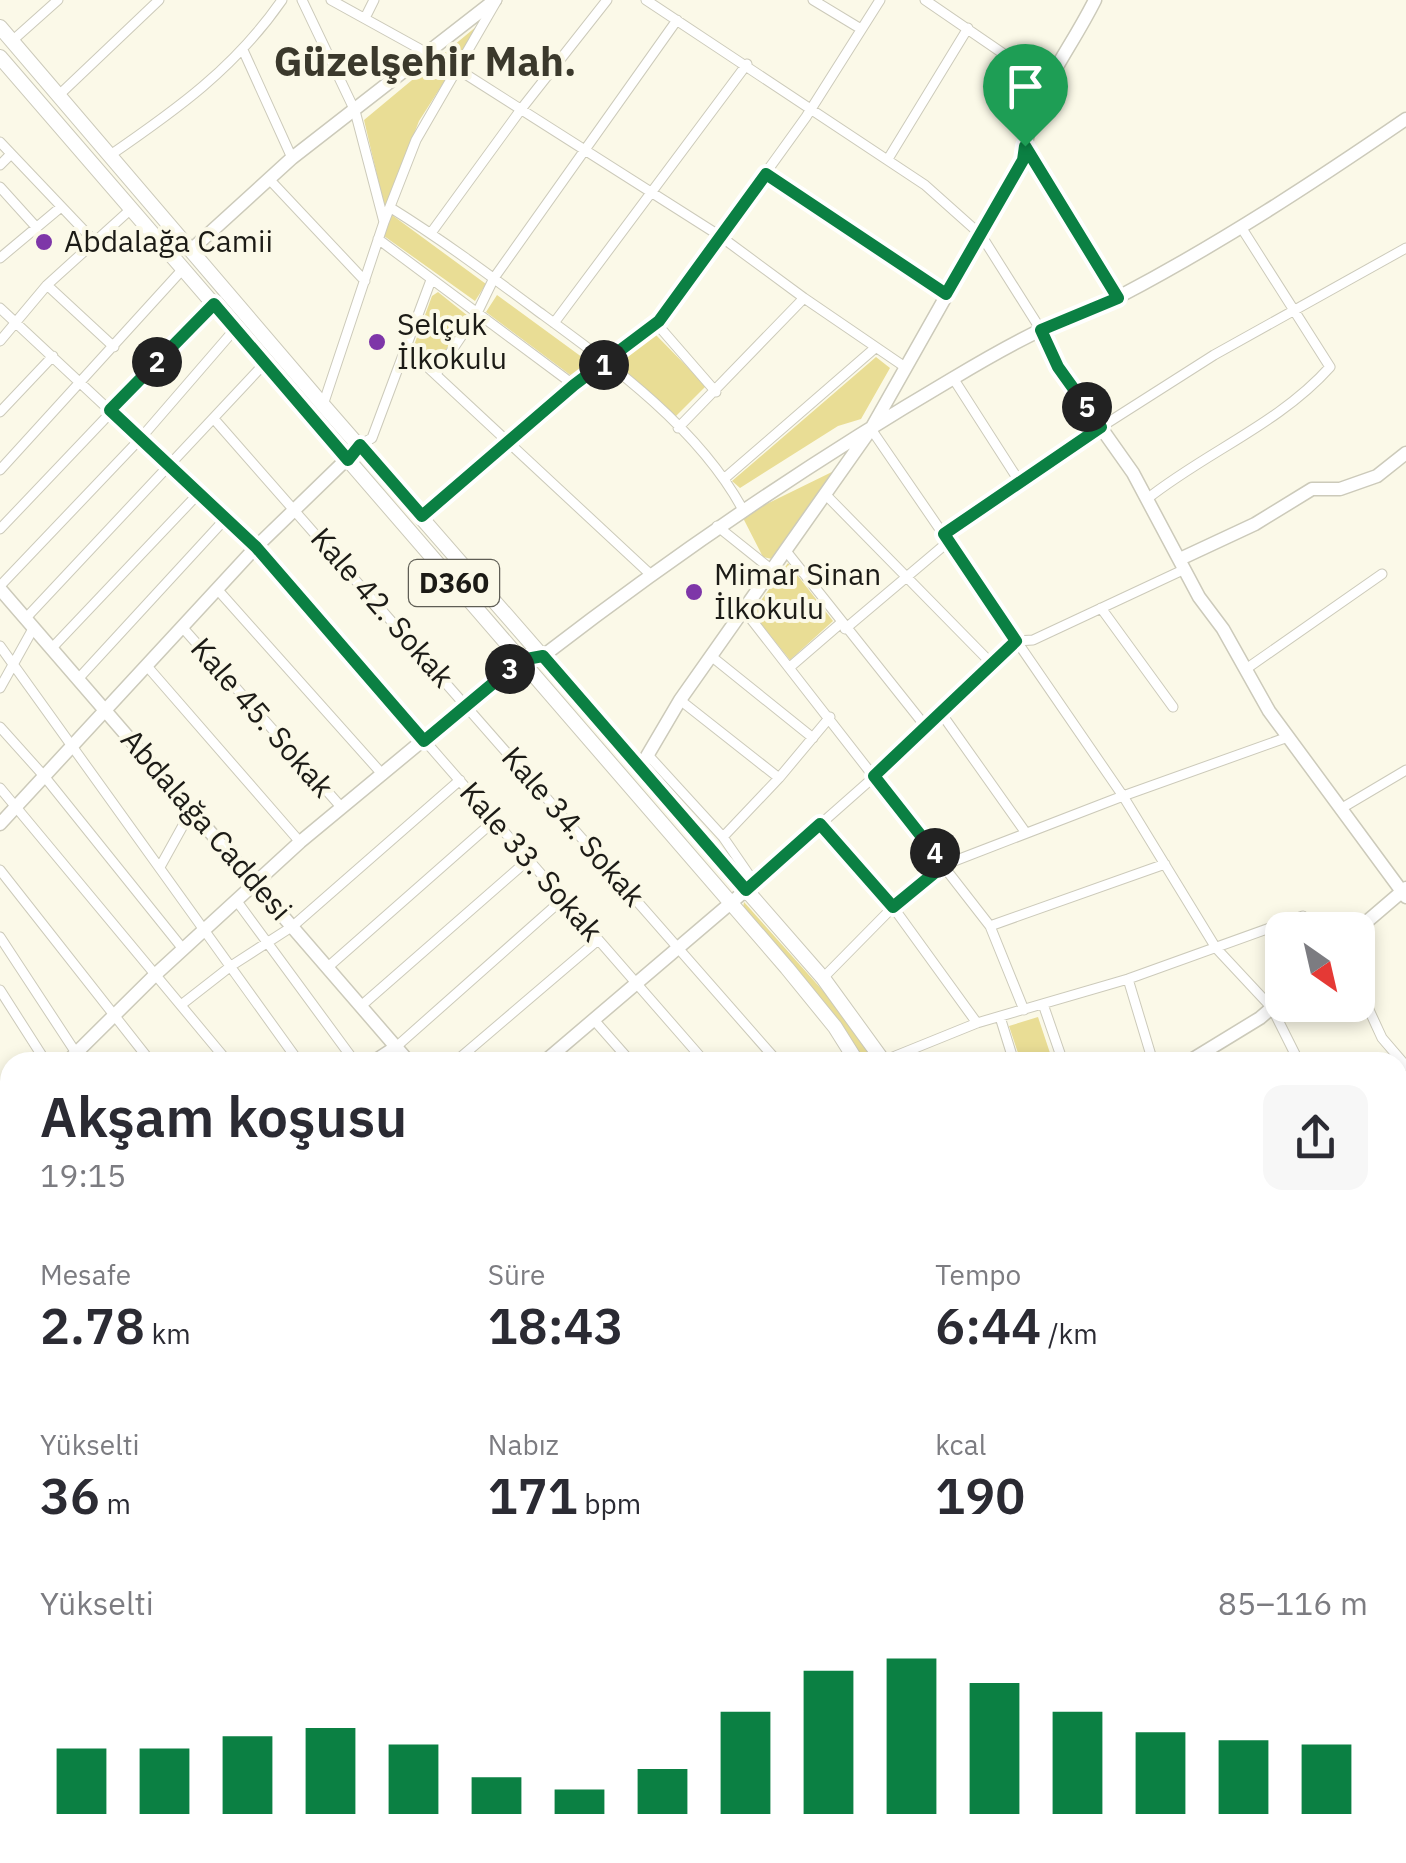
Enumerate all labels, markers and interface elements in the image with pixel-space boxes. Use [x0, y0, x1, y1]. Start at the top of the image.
district label: Güzelşehir Mah. [274, 35, 576, 87]
pin [983, 44, 1068, 147]
icon: arrive [998, 59, 1053, 114]
place label: Abdalağa Camii [64, 221, 273, 260]
marker: Abdalağa Camii [33, 231, 55, 253]
place label: Selçuk İlkokulu [397, 304, 507, 377]
marker: Selçuk İlkokulu [366, 331, 388, 353]
pin: 2 [132, 337, 182, 387]
pin: 1 [579, 340, 629, 390]
text: 2 [149, 343, 165, 380]
text: 1 [596, 346, 612, 383]
pin: 5 [1062, 382, 1112, 432]
text: 5 [1079, 388, 1095, 425]
street label: Kale 42. Sokak [303, 519, 463, 695]
place label: Mimar Sinan İlkokulu [714, 554, 881, 627]
road number: D360 [409, 560, 499, 606]
marker: Mimar Sinan İlkokulu [683, 581, 705, 603]
street label: Kale 45. Sokak [183, 629, 343, 805]
pin: 3 [485, 644, 535, 694]
text: 3 [502, 650, 518, 687]
street label: Abdalağa Caddesi [113, 720, 301, 928]
street label: Kale 34. Sokak [494, 738, 654, 914]
street label: Kale 33. Sokak [452, 773, 612, 949]
pin: 4 [910, 828, 960, 878]
text: 4 [927, 834, 943, 871]
north arrow [1265, 912, 1375, 1022]
map controls [1265, 912, 1375, 1022]
text: Akşam koşusu [40, 1081, 407, 1152]
button: share [1263, 1085, 1368, 1190]
text: 19:15 [40, 1154, 126, 1196]
text: Mesafe [40, 1256, 131, 1293]
text: Süre [488, 1256, 545, 1293]
text: Tempo [935, 1256, 1021, 1293]
text: 2.78 [40, 1293, 145, 1358]
text: 18:43 [488, 1293, 624, 1358]
text: 6:44 [935, 1293, 1041, 1358]
text: km [145, 1315, 191, 1352]
text: /km [1041, 1315, 1098, 1352]
text: Yükselti [40, 1426, 139, 1463]
text: Nabız [488, 1426, 559, 1463]
text: kcal [935, 1426, 986, 1463]
text: 36 [40, 1463, 100, 1528]
text: 171 [488, 1463, 578, 1528]
text: 190 [935, 1463, 1025, 1528]
text: m [100, 1485, 131, 1522]
text: bpm [578, 1485, 641, 1522]
text: Yükselti [40, 1582, 154, 1624]
text: 85–116 m [1218, 1582, 1368, 1624]

